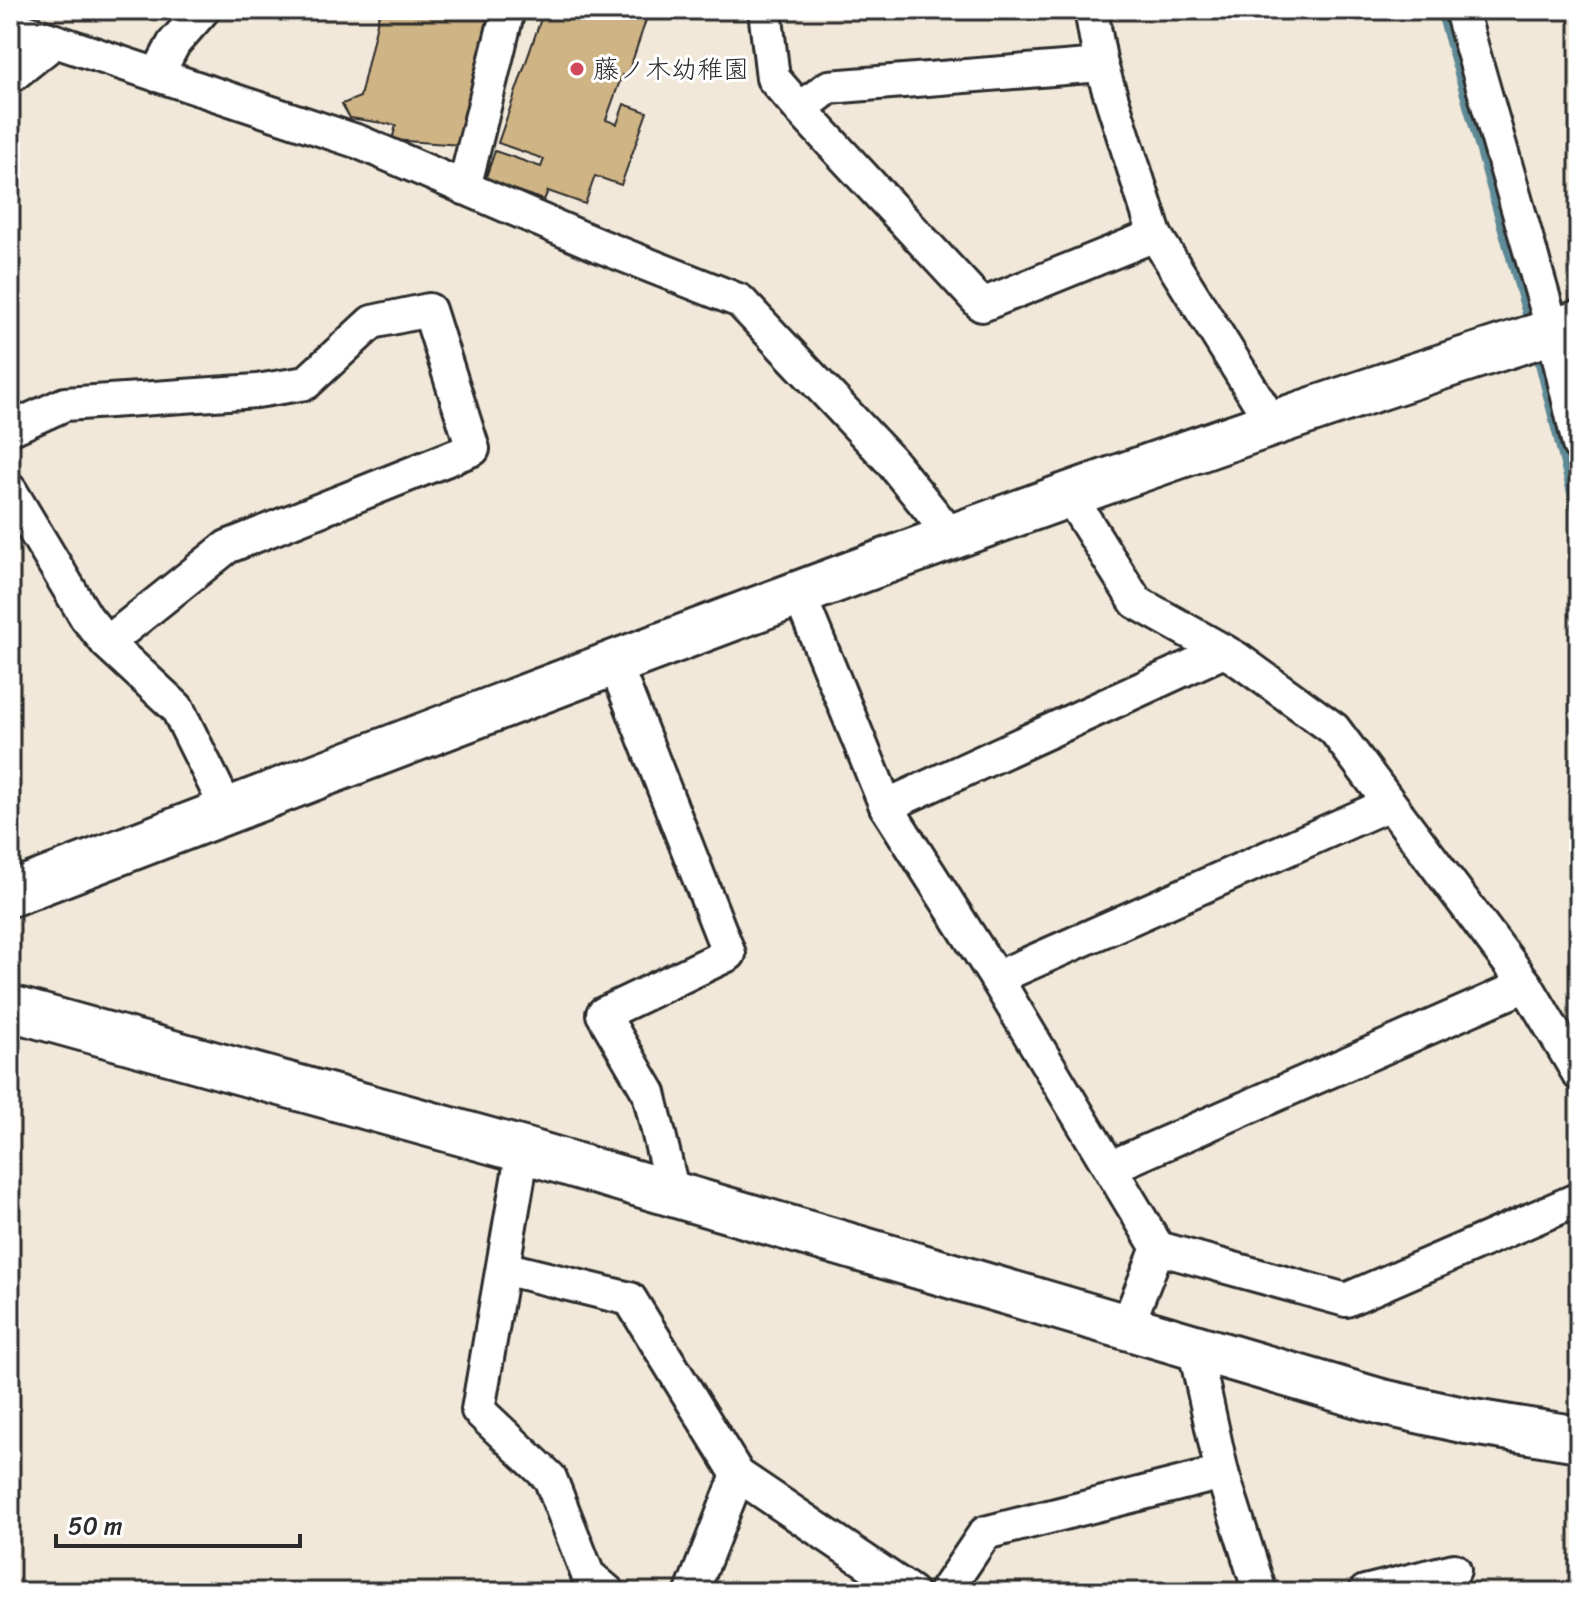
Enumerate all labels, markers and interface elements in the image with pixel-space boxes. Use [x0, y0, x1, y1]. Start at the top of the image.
place label: 藤ノ木幼稚園 [593, 46, 749, 92]
marker: 藤ノ木幼稚園 [568, 60, 586, 78]
scale bar [56, 1498, 300, 1548]
text: 50 m [68, 1505, 123, 1547]

